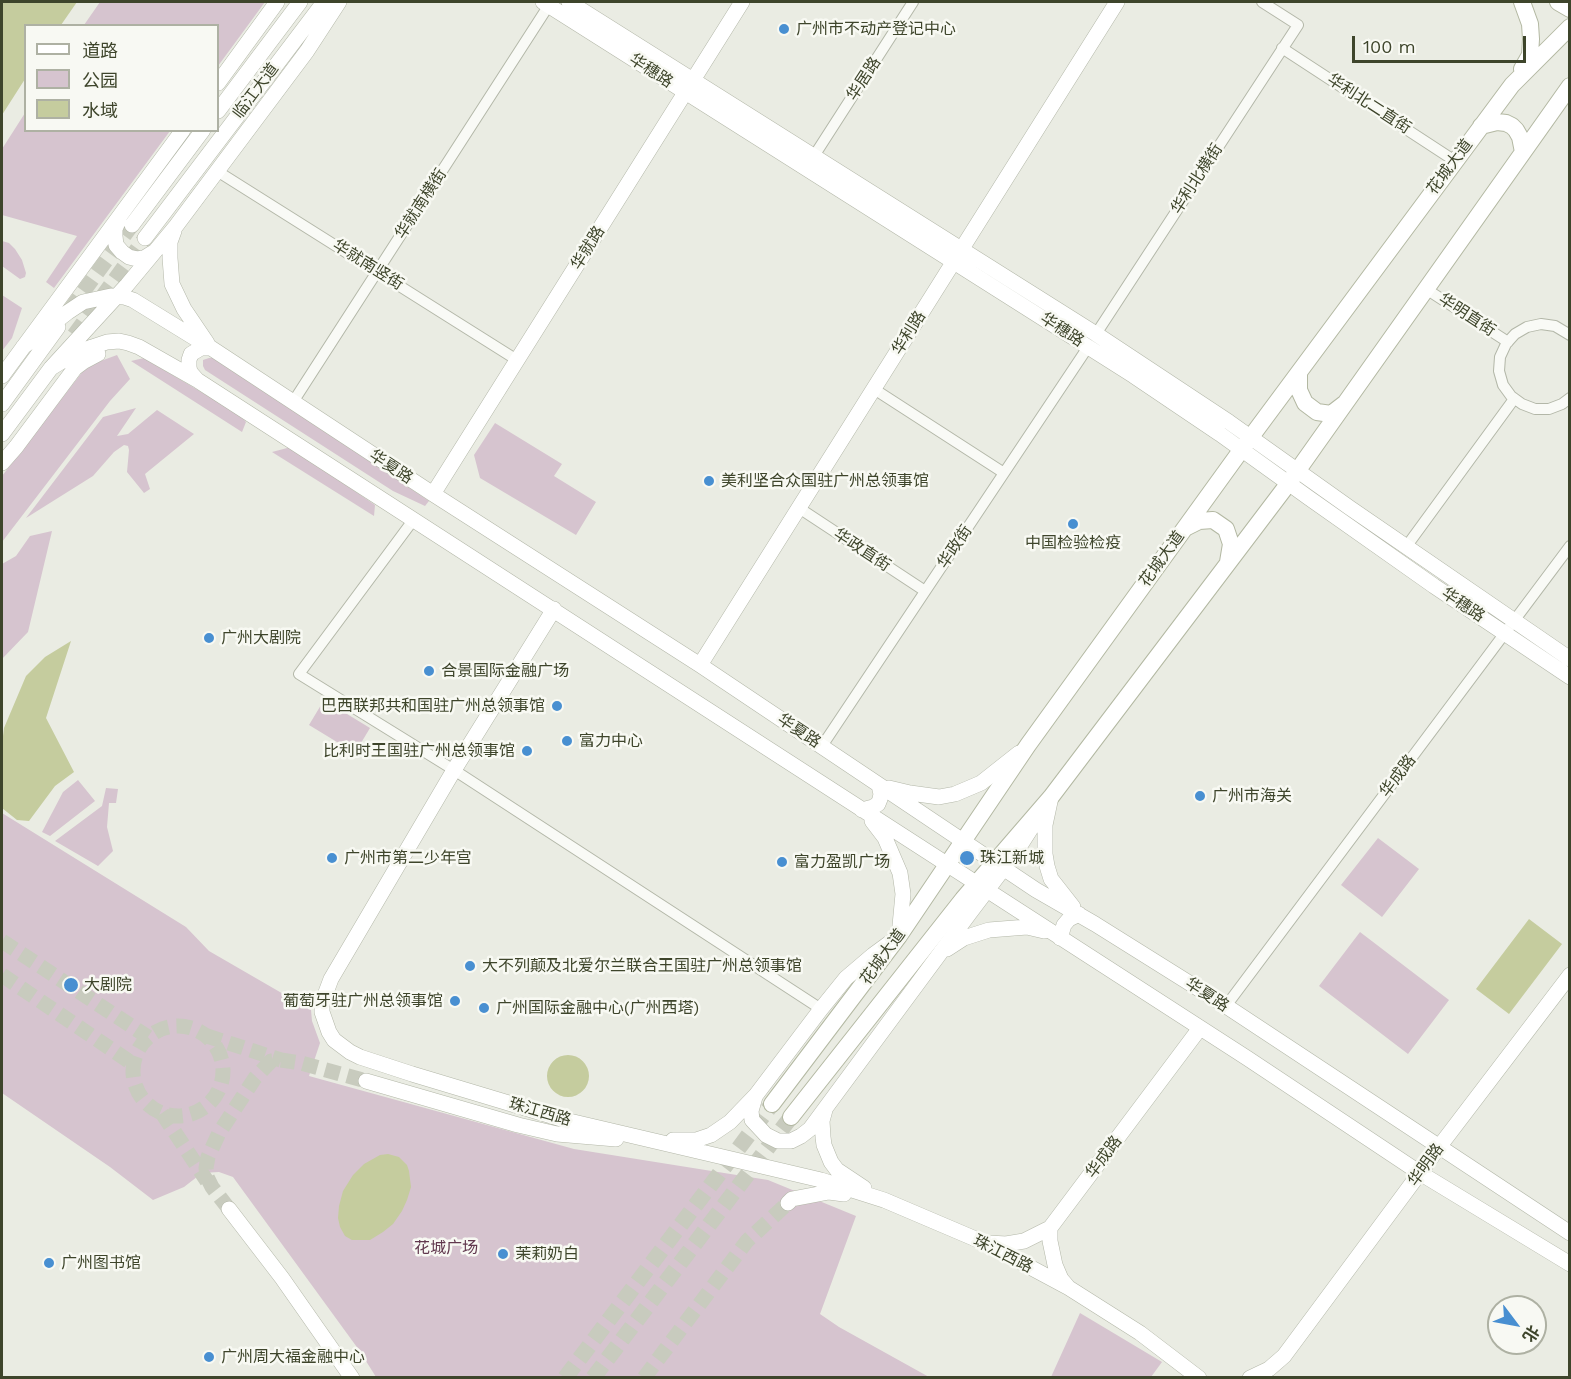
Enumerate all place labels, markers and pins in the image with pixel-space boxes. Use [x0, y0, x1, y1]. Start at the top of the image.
place label: 广州市不动产登记中心 [796, 19, 956, 39]
marker: 广州市不动产登记中心 [777, 22, 791, 36]
place label: 美利坚合众国驻广州总领事馆 [721, 471, 929, 491]
marker: 美利坚合众国驻广州总领事馆 [702, 474, 716, 488]
marker: 中国检验检疫 [1066, 517, 1080, 531]
place label: 中国检验检疫 [1025, 533, 1121, 553]
place label: 广州大剧院 [221, 628, 301, 648]
marker: 广州大剧院 [202, 631, 216, 645]
place label: 合景国际金融广场 [441, 661, 569, 681]
marker: 合景国际金融广场 [422, 664, 436, 678]
place label: 巴西联邦共和国驻广州总领事馆 [321, 696, 545, 716]
marker: 巴西联邦共和国驻广州总领事馆 [550, 699, 564, 713]
place label: 富力中心 [579, 731, 643, 751]
marker: 富力中心 [560, 734, 574, 748]
place label: 比利时王国驻广州总领事馆 [323, 741, 515, 761]
marker: 比利时王国驻广州总领事馆 [520, 744, 534, 758]
place label: 广州市海关 [1212, 786, 1292, 806]
marker: 广州市海关 [1193, 789, 1207, 803]
place label: 广州市第二少年宫 [344, 848, 472, 868]
place label: 珠江新城 [980, 848, 1044, 868]
marker: 珠江新城 [958, 849, 976, 867]
marker: 广州市第二少年宫 [325, 851, 339, 865]
place label: 富力盈凯广场 [794, 852, 890, 872]
marker: 富力盈凯广场 [775, 855, 789, 869]
place label: 大不列颠及北爱尔兰联合王国驻广州总领事馆 [482, 956, 802, 976]
marker: 大不列颠及北爱尔兰联合王国驻广州总领事馆 [463, 959, 477, 973]
place label: 大剧院 [84, 975, 132, 995]
marker: 大剧院 [62, 976, 80, 994]
place label: 葡萄牙驻广州总领事馆 [283, 991, 443, 1011]
marker: 葡萄牙驻广州总领事馆 [448, 994, 462, 1008]
place label: 广州国际金融中心(广州西塔) [496, 998, 699, 1018]
marker: 广州国际金融中心(广州西塔) [477, 1001, 491, 1015]
place label: 茉莉奶白 [515, 1244, 579, 1264]
marker: 茉莉奶白 [496, 1247, 510, 1261]
place label: 广州图书馆 [61, 1253, 141, 1273]
marker: 广州图书馆 [42, 1256, 56, 1270]
place label: 广州周大福金融中心 [221, 1347, 365, 1367]
marker: 广州周大福金融中心 [202, 1350, 216, 1364]

